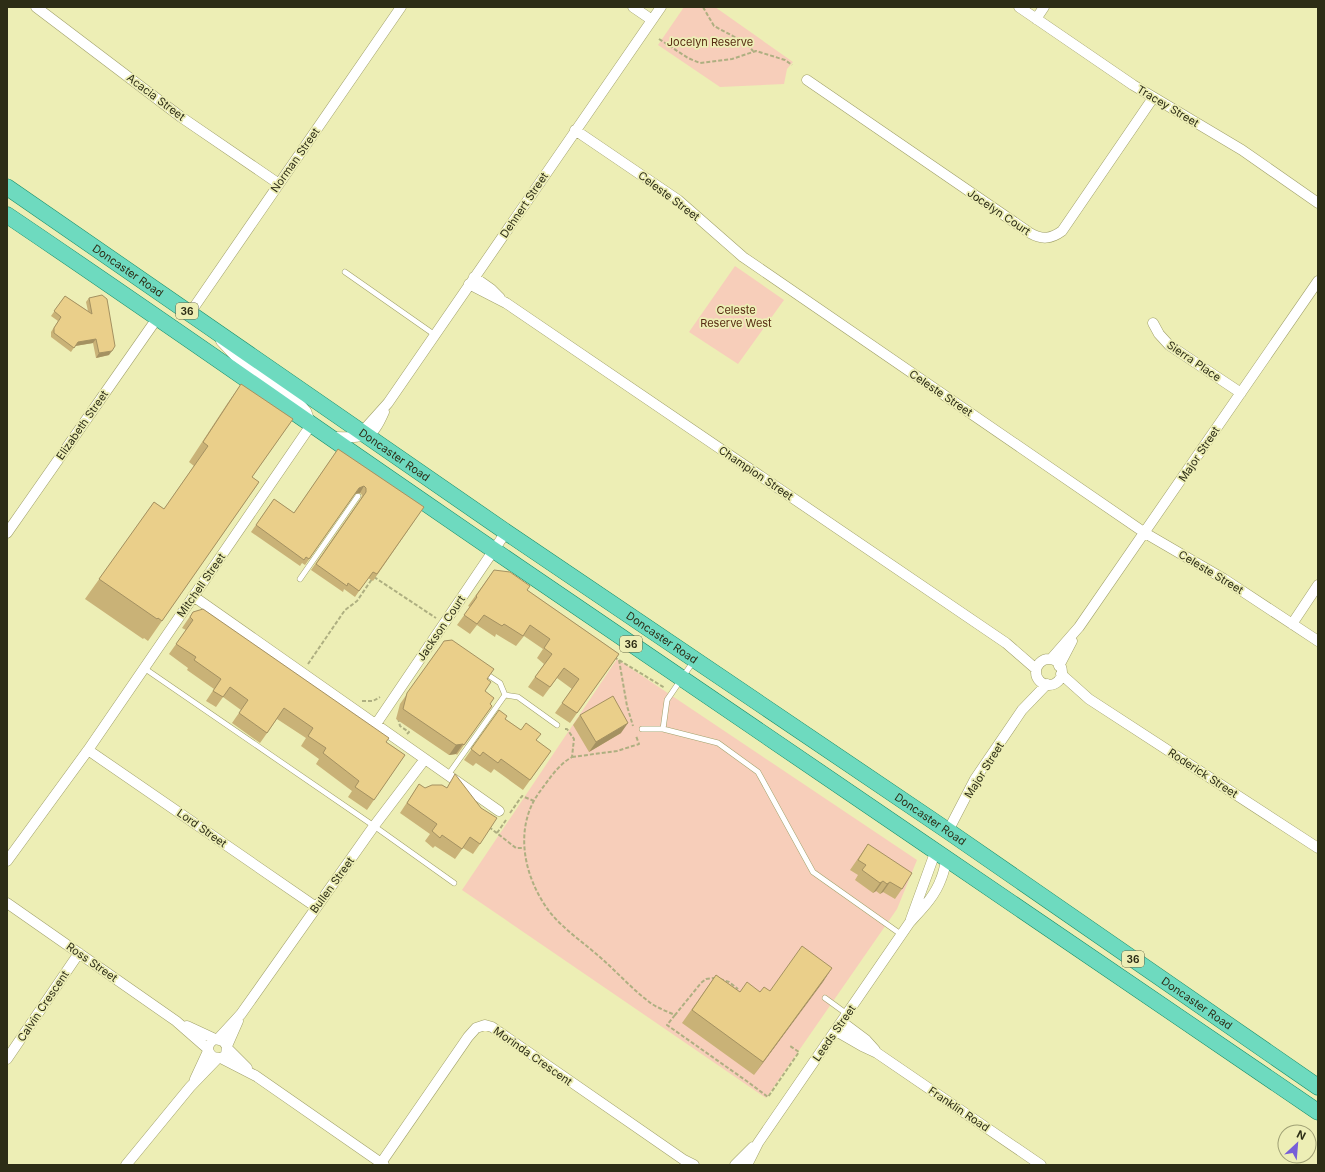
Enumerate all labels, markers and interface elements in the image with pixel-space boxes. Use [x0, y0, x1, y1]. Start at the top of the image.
park label: Jocelyn Reserve [667, 35, 753, 49]
street label: Acacia Street [124, 71, 188, 124]
street label: Tracey Street [1135, 82, 1202, 130]
street label: Norman Street [268, 125, 323, 195]
street label: Celeste Street [635, 168, 703, 224]
street label: Dehnert Street [497, 169, 551, 240]
street label: Jocelyn Court [965, 186, 1034, 238]
street label: Doncaster Road [90, 241, 166, 300]
road number: 36 [176, 303, 198, 319]
park label: Celeste Reserve West [700, 303, 772, 330]
street label: Sierra Place [1164, 338, 1224, 384]
street label: Celeste Street [907, 367, 976, 420]
street label: Elizabeth Street [53, 387, 111, 462]
street label: Major Street [1175, 423, 1223, 484]
street label: Doncaster Road [356, 425, 433, 484]
street label: Champion Street [716, 443, 796, 503]
street label: Celeste Street [1176, 547, 1246, 597]
street label: Mitchell Street [174, 550, 228, 620]
street label: Jackson Court [414, 592, 468, 663]
street label: Doncaster Road [624, 608, 700, 667]
road number: 36 [620, 636, 642, 652]
street label: Major Street [961, 739, 1007, 801]
street label: Roderick Street [1166, 745, 1241, 801]
street label: Doncaster Road [892, 790, 969, 848]
street label: Lord Street [174, 806, 230, 850]
street label: Bullen Street [307, 854, 357, 916]
street label: Ross Street [64, 939, 121, 985]
road number: 36 [1122, 951, 1144, 967]
street label: Calvin Crescent [14, 968, 72, 1044]
street label: Doncaster Road [1159, 974, 1235, 1033]
street label: Leeds Street [809, 1002, 859, 1064]
street label: Morinda Crescent [491, 1024, 575, 1089]
street label: Franklin Road [926, 1083, 992, 1135]
north arrow [1277, 1124, 1317, 1164]
text: N [1295, 1127, 1308, 1143]

